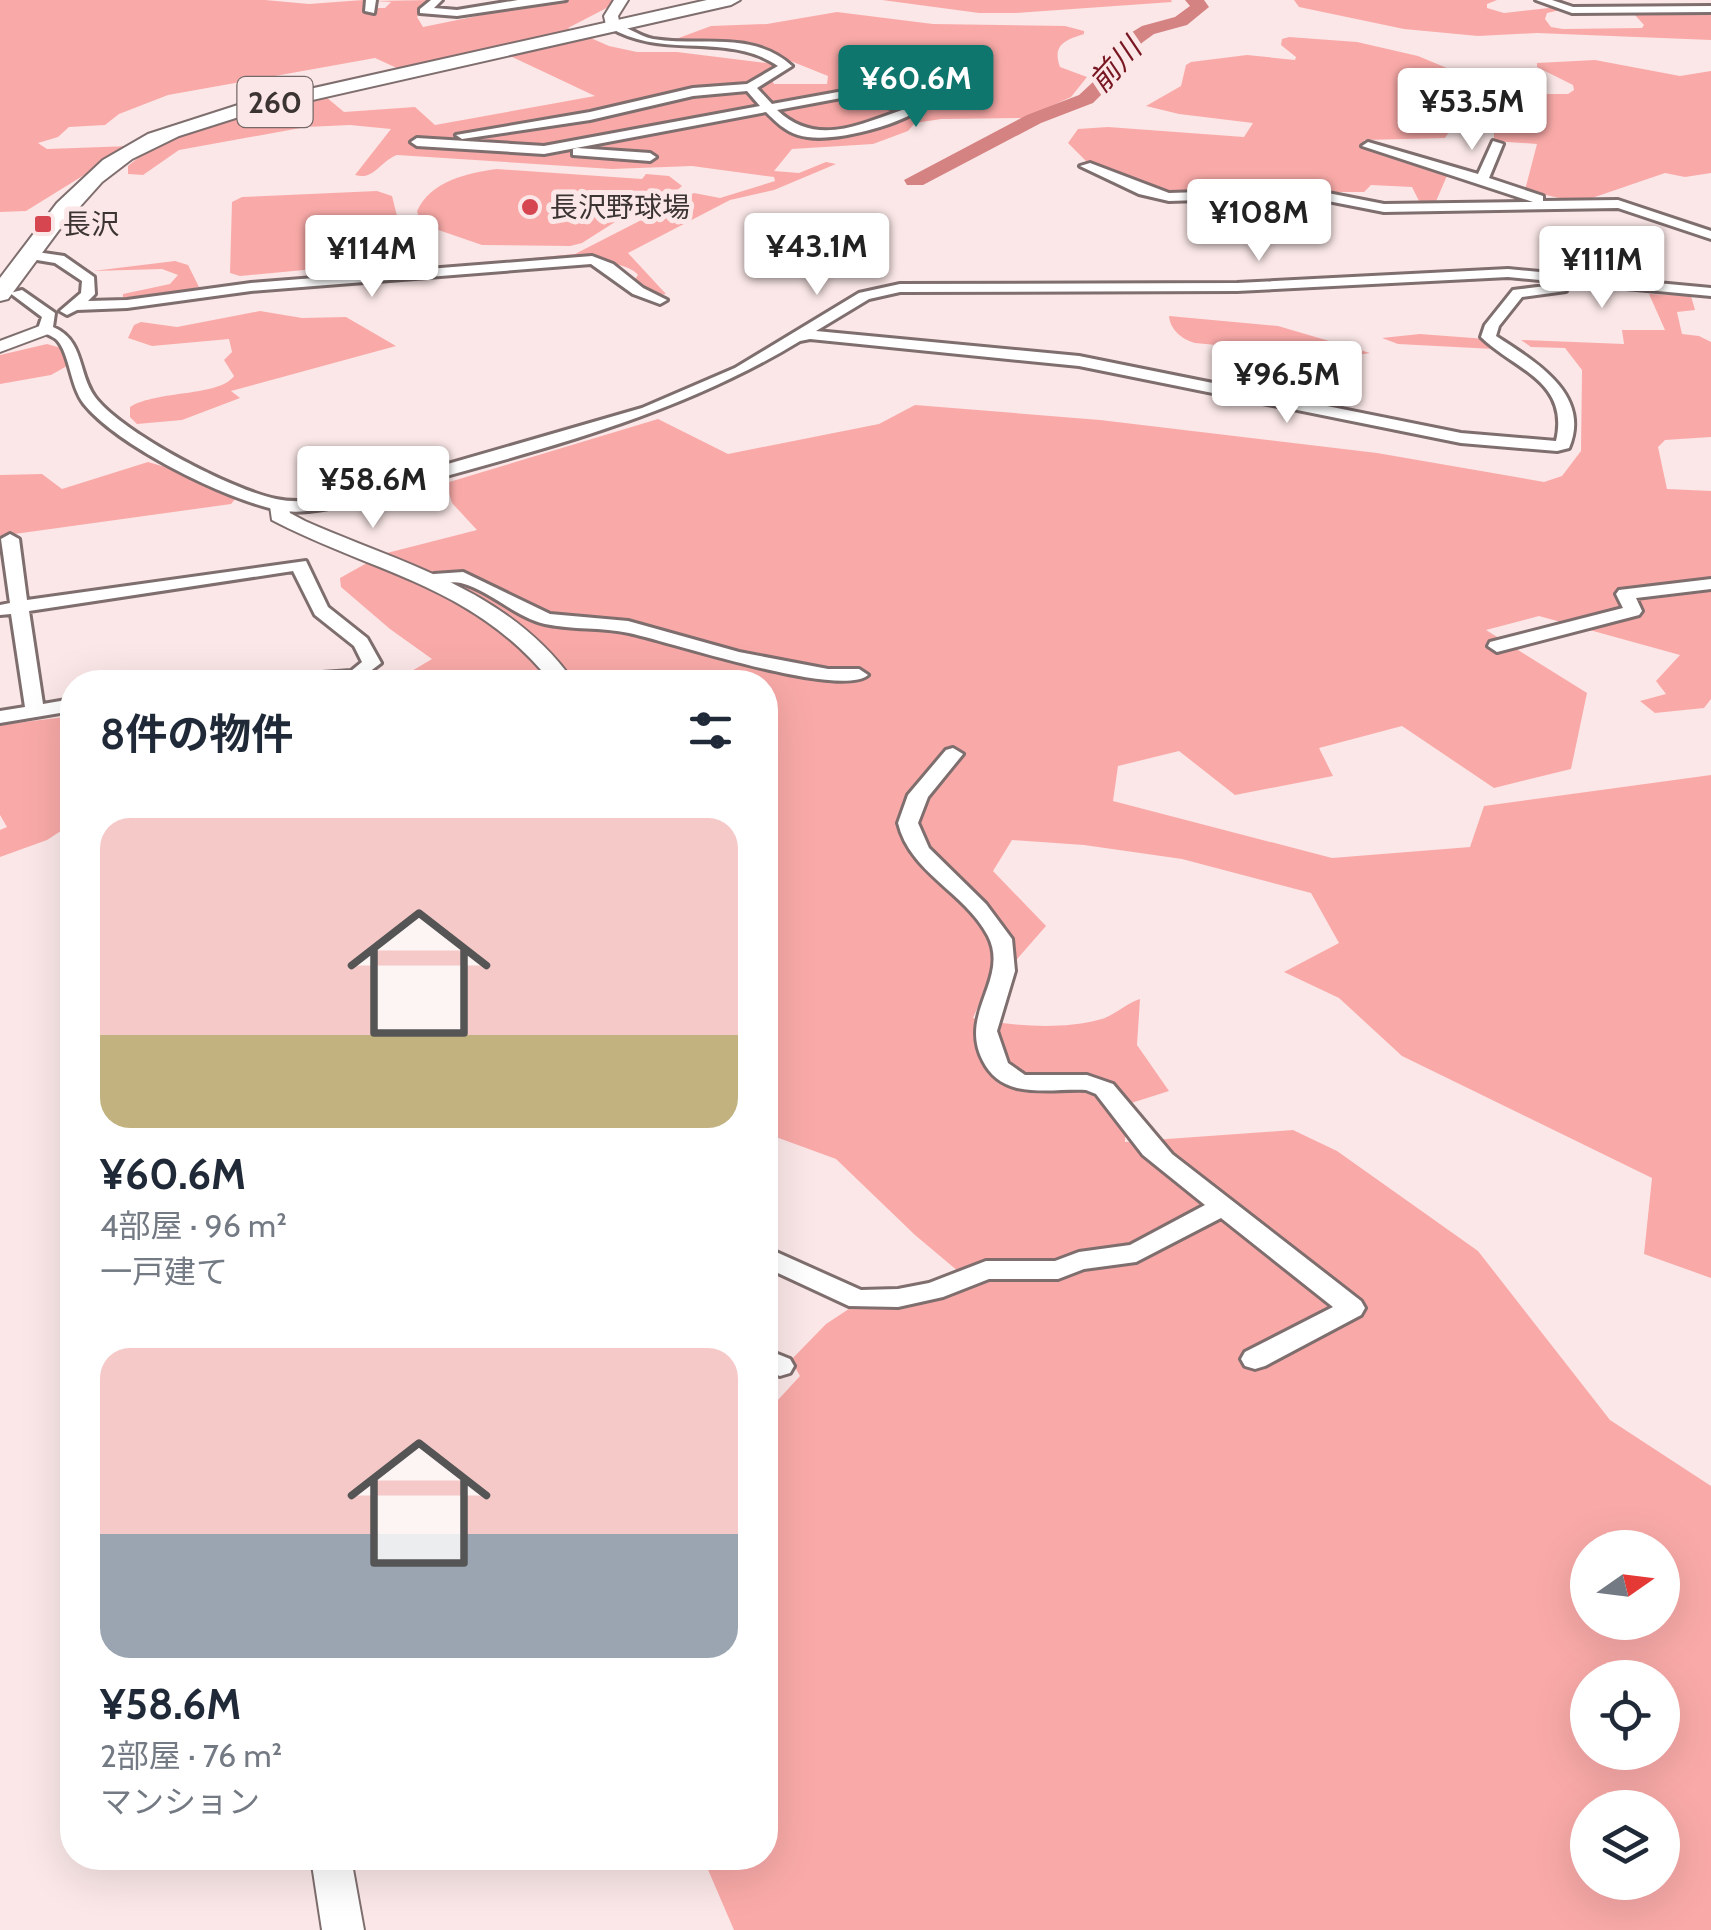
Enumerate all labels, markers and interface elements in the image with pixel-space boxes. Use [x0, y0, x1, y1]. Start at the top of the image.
water label: 前川 [1081, 28, 1151, 100]
pin: ¥60.6M [835, 45, 997, 130]
text: ¥60.6M [860, 58, 972, 97]
pin: ¥53.5M [1391, 68, 1553, 153]
road number: 260 [238, 77, 312, 127]
text: ¥53.5M [1420, 81, 1524, 120]
pin: ¥108M [1189, 179, 1329, 264]
place label: 長沢野球場 [550, 190, 690, 224]
text: ¥108M [1209, 192, 1309, 231]
marker: 長沢野球場 [519, 196, 541, 218]
place label: 長沢 [63, 207, 119, 241]
marker: 長沢 [32, 213, 54, 235]
pin: ¥43.1M [736, 213, 898, 298]
pin: ¥114M [302, 215, 442, 300]
text: ¥43.1M [766, 226, 868, 265]
pin: ¥111M [1532, 226, 1672, 311]
text: ¥114M [327, 228, 417, 267]
text: ¥111M [1561, 239, 1643, 278]
pin: ¥96.5M [1206, 341, 1368, 426]
text: ¥96.5M [1234, 354, 1340, 393]
pin: ¥58.6M [292, 446, 454, 531]
text: ¥58.6M [319, 459, 427, 498]
icon: filters [683, 703, 738, 758]
text: 8件の物件 [100, 708, 293, 760]
icon: home [329, 883, 509, 1063]
text: ¥60.6M [100, 1148, 246, 1200]
text: 4部屋 · 96 m² [100, 1206, 287, 1245]
text: 一戸建て [100, 1252, 228, 1291]
icon: home [329, 1413, 509, 1593]
north arrow [1570, 1530, 1680, 1640]
map controls [1570, 1530, 1680, 1900]
button: locate [1570, 1660, 1680, 1770]
text: ¥58.6M [100, 1678, 241, 1730]
text: 2部屋 · 76 m² [100, 1736, 282, 1775]
text: マンション [100, 1782, 260, 1821]
button: layers [1570, 1790, 1680, 1900]

